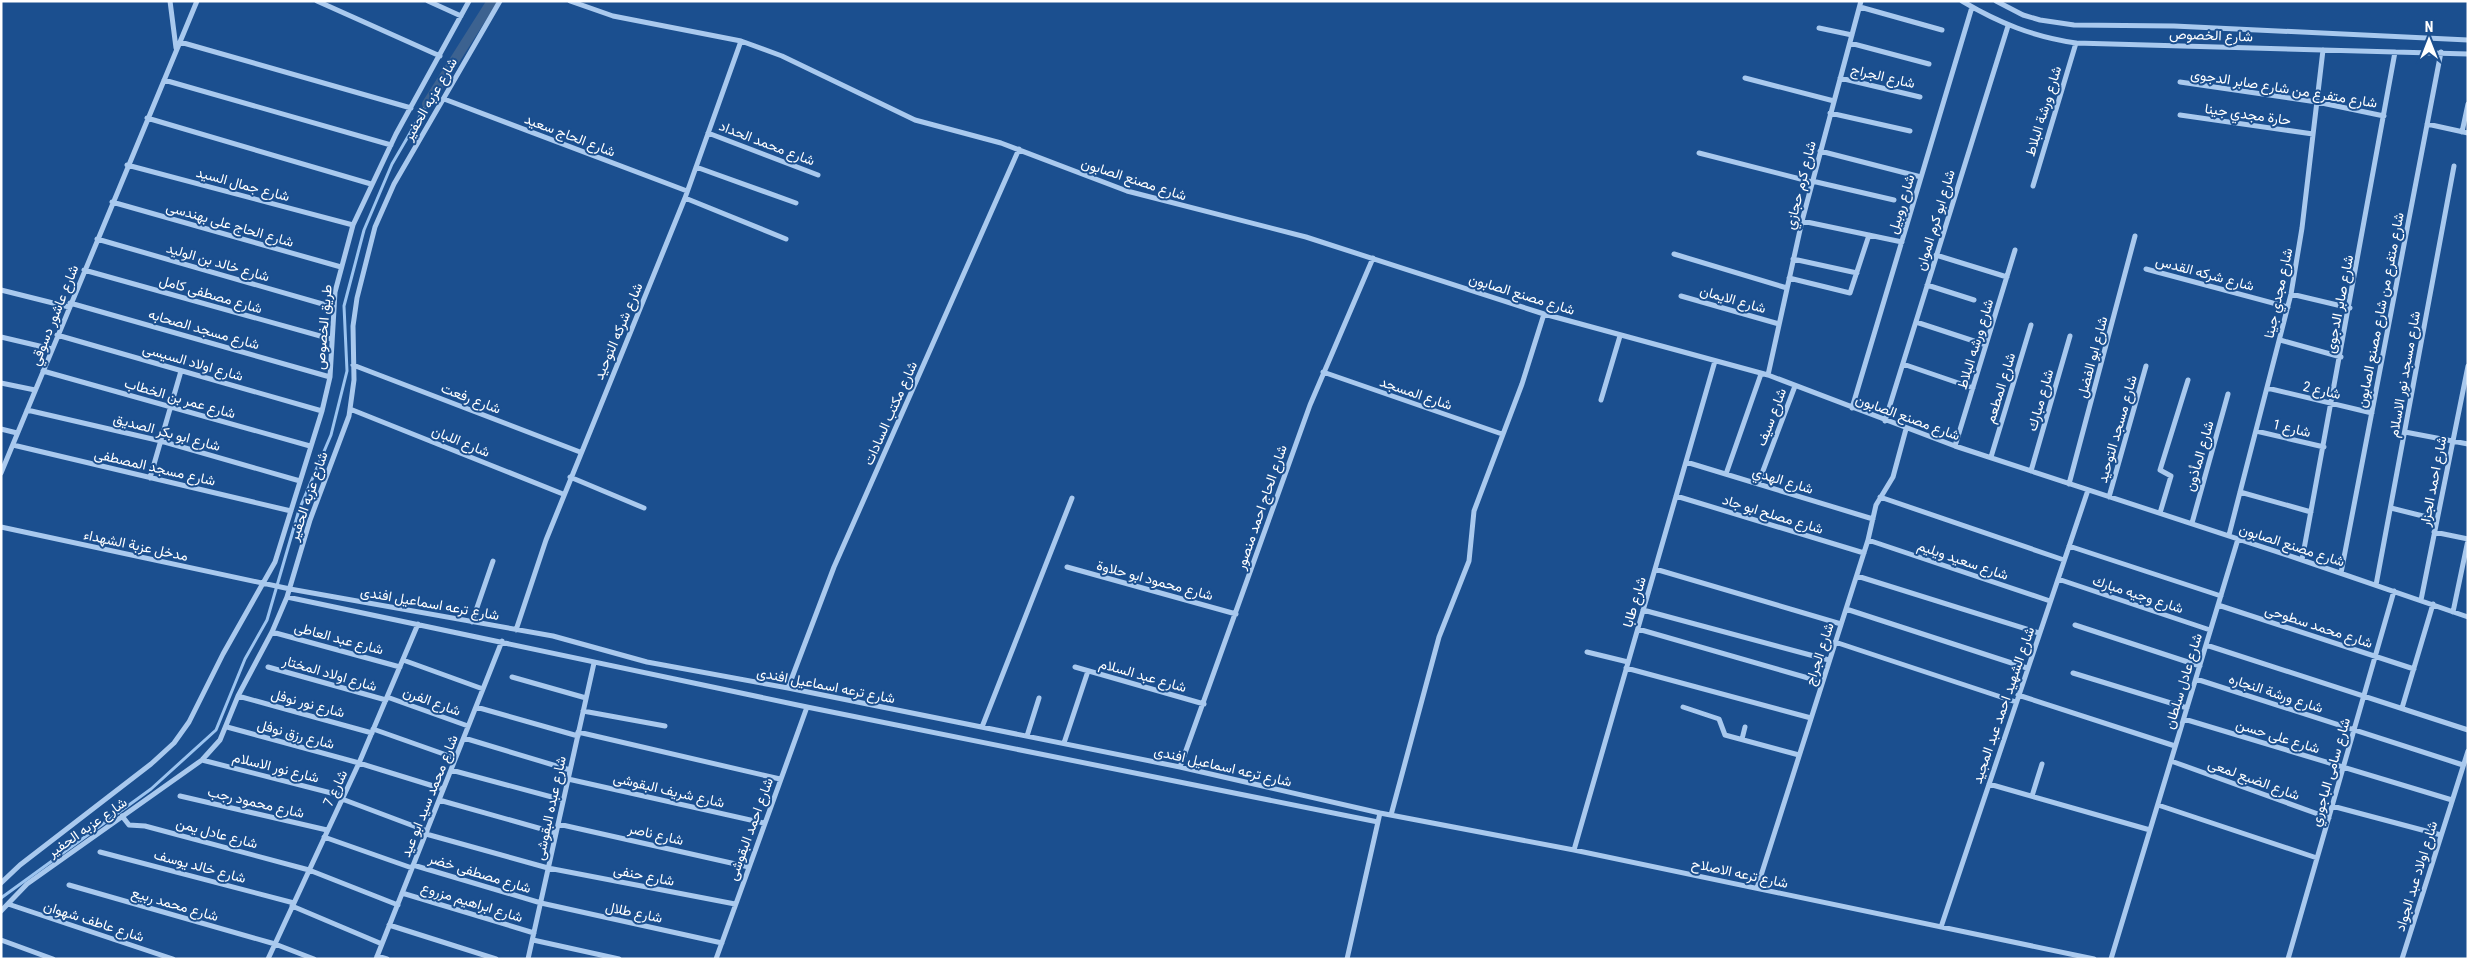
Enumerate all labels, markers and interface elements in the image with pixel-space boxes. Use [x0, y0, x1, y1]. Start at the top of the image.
north arrow [2404, 15, 2454, 65]
text: N [2425, 19, 2433, 35]
street label: شارع الخصوص [2169, 26, 2253, 47]
street label: شارع عزبه الحفير [399, 55, 463, 146]
street label: شارع الجراج [1849, 61, 1917, 94]
street label: شارع ورشة البلاط [2022, 64, 2067, 159]
street label: شارع متفرع من شارع صابر الدجوى [2189, 65, 2378, 114]
street label: حارة مجدي جينا [2203, 100, 2292, 132]
street label: شارع الحاج سعيد [521, 110, 618, 162]
street label: شارع محمد الحداد [716, 117, 817, 171]
street label: شارع كرم حجازي [1781, 139, 1823, 232]
street label: شارع مصنع الصابون [1078, 154, 1189, 206]
street label: شارع جمال السيد [194, 164, 292, 207]
street label: شارع ابو كرم الموان [1912, 168, 1961, 273]
street label: شارع روبيل [1884, 172, 1920, 237]
street label: شارع الحاج على بهندسى [164, 198, 296, 253]
street label: شارع متفرع من شارع مصنع الصابون [2353, 211, 2410, 410]
street label: شارع خالد بن الوليد [164, 240, 271, 287]
street label: شارع مجدي جينا [2261, 246, 2299, 340]
street label: شارع شركه القدس [2153, 252, 2256, 297]
street label: شارع صابر الدجوى [2322, 254, 2359, 355]
street label: شارع عاشور دسوقي [27, 262, 85, 369]
street label: شارع مصنع الصابون [1466, 270, 1577, 321]
street label: شارع مصطفى كامل [157, 272, 264, 319]
street label: شارع شركه التوحيد [590, 280, 648, 383]
street label: شارع الايمان [1697, 282, 1768, 319]
street label: طريق الخصوص [311, 284, 336, 370]
street label: شارع ورشه البلاط [1954, 297, 1999, 392]
street label: شارع مسجد الصحابه [146, 305, 261, 355]
street label: شارع مسجد نور الاسلام [2385, 310, 2426, 439]
street label: شارع ابو الفضل [2073, 314, 2113, 400]
street label: شارع اولاد السيسى [140, 340, 245, 387]
street label: شارع المطعم [1982, 351, 2021, 426]
street label: شارع مكتب السادات [860, 359, 923, 469]
street label: شارع مبارك [2024, 367, 2059, 434]
street label: شارع المسجد [1377, 373, 1454, 416]
street label: شارع مسجد التوحيد [2094, 373, 2143, 486]
street label: شارع عمر بن الخطاب [122, 374, 237, 424]
street label: شارع 2 [2301, 378, 2342, 405]
street label: شارع رفعت [438, 379, 503, 419]
street label: شارع سيف [1753, 386, 1792, 449]
street label: شارع مصنع الصابون [1853, 391, 1962, 446]
street label: شارع ابو بكر الصديق [111, 410, 222, 457]
street label: شارع 1 [2271, 416, 2312, 443]
street label: شارع المأذون [2181, 419, 2220, 494]
street label: شارع اللبان [429, 422, 492, 463]
street label: شارع احمد الجزار [2416, 434, 2453, 529]
street label: شارع الحاج احمد منصور [1232, 442, 1293, 573]
street label: شارع مسجد المصطفى [92, 445, 217, 492]
street label: شارع عزبه الحفير [285, 449, 334, 545]
street label: شارع الهدي [1749, 463, 1815, 501]
street label: شارع مصلح ابو جاد [1720, 491, 1825, 540]
street label: شارع مصنع الصابون [2236, 520, 2347, 572]
street label: مدخل عزبة الشهداء [82, 526, 190, 565]
street label: شارع سعيد ويليم [1914, 537, 2011, 586]
street label: شارع محمود ابو حلاوة [1094, 557, 1215, 606]
street label: شارع وجيه مبارك [2090, 572, 2185, 619]
street label: شارع طابا [1619, 575, 1652, 630]
street label: شارع ترعه اسماعيل افندى [359, 583, 501, 626]
street label: شارع محمد سطوحى [2262, 601, 2375, 654]
street label: شارع عبد العاطى [292, 618, 385, 660]
street label: شارع الجراج [1801, 620, 1840, 688]
street label: شارع الشهيد احمد عبد المجيد [1969, 625, 2040, 786]
street label: شارع عادل سلطان [2161, 631, 2208, 732]
street label: شارع اولاد المختار [279, 652, 379, 697]
street label: شارع عبد السلام [1097, 655, 1188, 698]
street label: شارع ترعه اسماعيل افندى [755, 664, 897, 709]
street label: شارع ورشة النجاره [2226, 670, 2325, 719]
street label: شارع الفرن [400, 683, 463, 722]
street label: شارع نور نوفل [269, 685, 347, 723]
street label: شارع رزق نوفل [255, 716, 336, 755]
street label: شارع على حسن [2233, 716, 2322, 759]
street label: شارع سامى الباجوري [2307, 716, 2357, 829]
street label: شارع محمد سيد ابو عيد [397, 733, 464, 861]
street label: شارع ترعه اسماعيل افندى [1152, 742, 1293, 793]
street label: شارع نور الاسلام [230, 749, 321, 788]
street label: شارع عبده البقوشى [531, 754, 572, 862]
street label: شارع الضبع لمعى [2205, 755, 2302, 806]
street label: شارع 7 [320, 767, 353, 810]
street label: شارع شريف البقوشى [611, 769, 726, 814]
street label: شارع احمد البقوشى [724, 775, 779, 884]
street label: شارع محمود رجب [205, 783, 306, 824]
street label: شارع عزبه الحفير [43, 794, 131, 863]
street label: شارع عادل يمن [174, 814, 259, 854]
street label: شارع اولاد عبد الجواد [2392, 819, 2443, 934]
street label: شارع ناصر [625, 820, 685, 851]
street label: شارع خالد يوسف [152, 846, 248, 889]
street label: شارع مصطفى خضر [425, 849, 533, 899]
street label: شارع ترعه الاصلاح [1690, 855, 1790, 894]
street label: شارع حنفى [612, 861, 676, 892]
street label: شارع ابراهيم مزروع [418, 879, 525, 928]
street label: شارع محمد ربيع [129, 884, 220, 927]
street label: شارع عاطف شهوان [41, 897, 146, 948]
street label: شارع طلال [603, 898, 664, 929]

